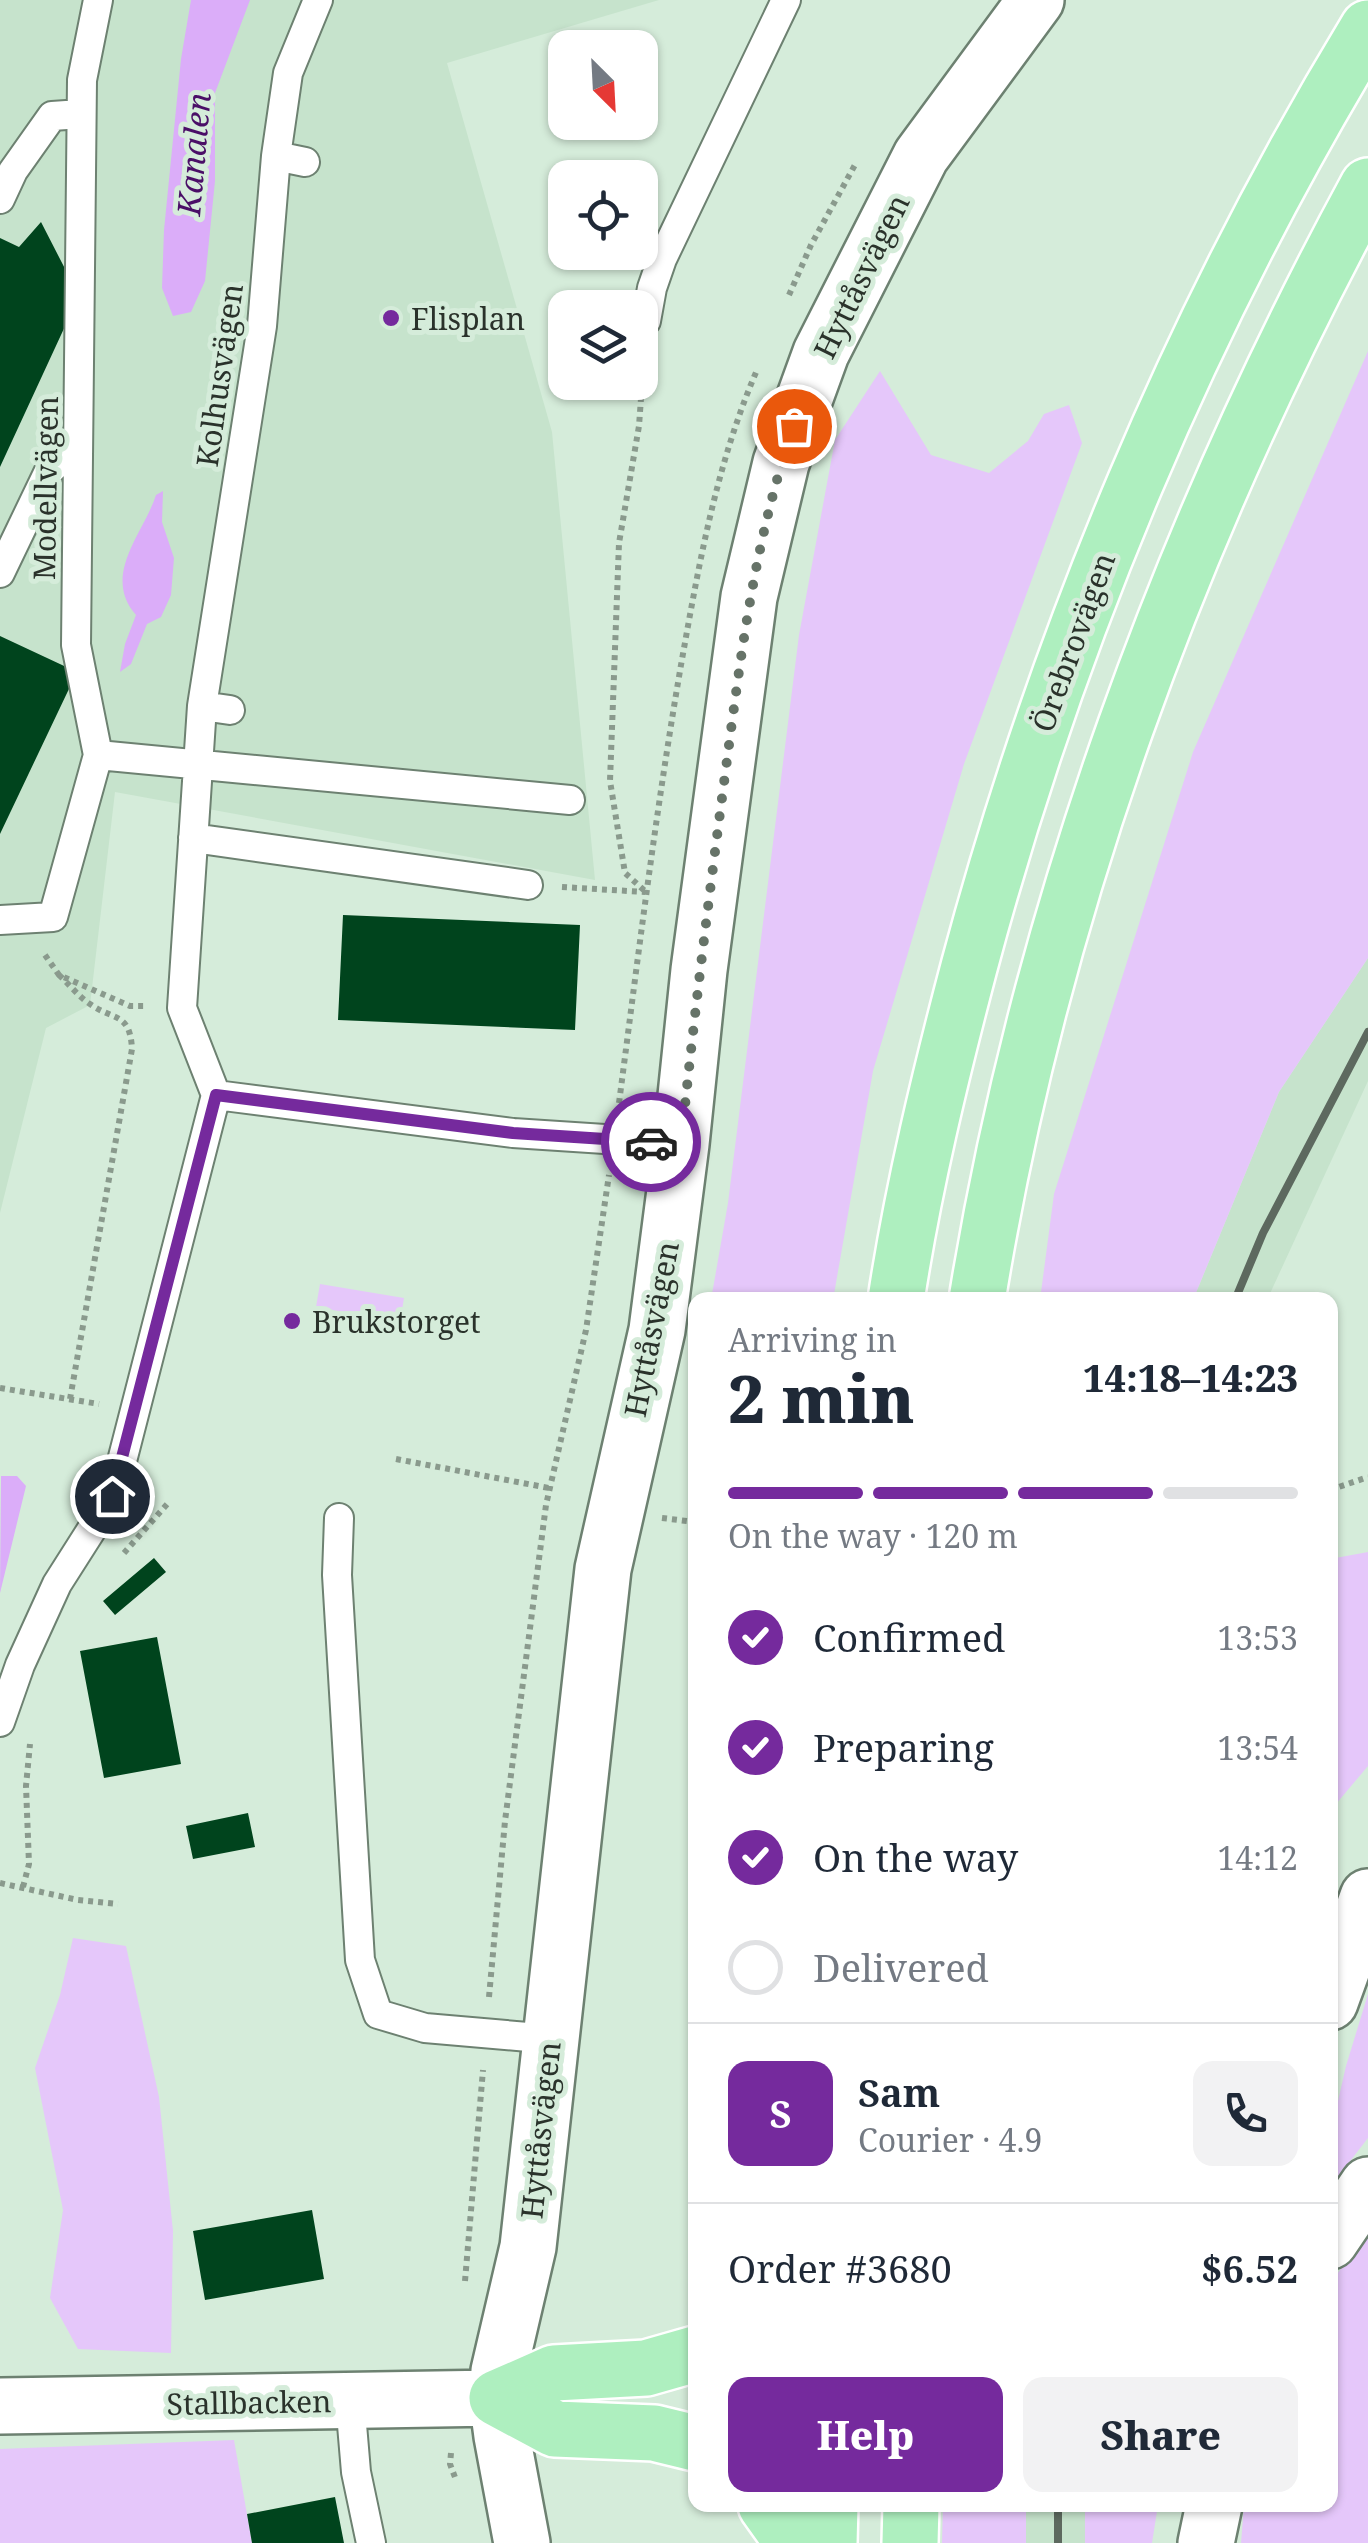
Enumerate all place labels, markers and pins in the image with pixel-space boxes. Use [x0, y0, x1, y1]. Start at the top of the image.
place label: Flisplan [411, 298, 525, 339]
marker: Flisplan [380, 307, 402, 329]
pin [752, 384, 837, 469]
place label: Brukstorget [312, 1301, 481, 1342]
marker: Brukstorget [281, 1310, 303, 1332]
pin [70, 1454, 155, 1539]

